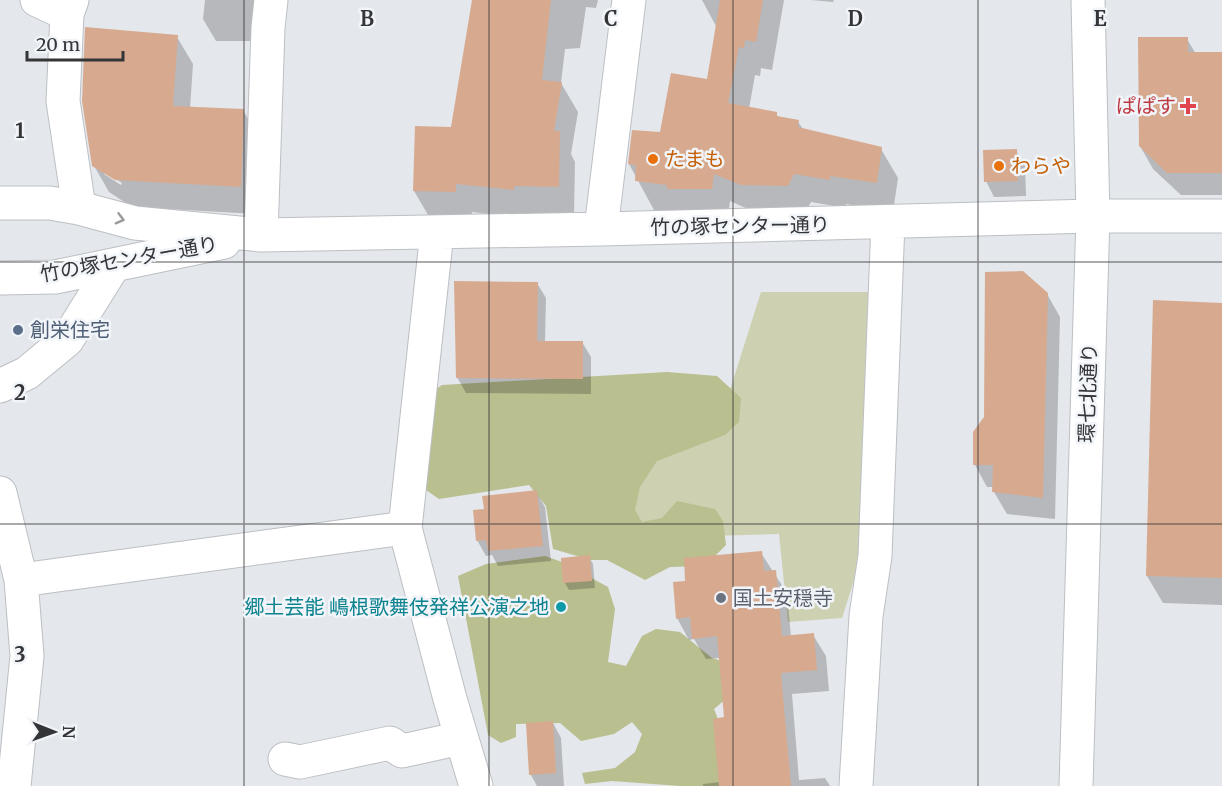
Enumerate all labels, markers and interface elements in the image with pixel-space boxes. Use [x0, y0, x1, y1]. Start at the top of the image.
text: B [360, 6, 374, 31]
text: C [604, 6, 618, 31]
text: D [847, 6, 863, 31]
text: E [1093, 6, 1107, 31]
scale bar [27, 24, 123, 62]
text: 20 m [36, 33, 80, 56]
place label: ぱぱす [1116, 93, 1176, 118]
marker: ぱぱす [1181, 99, 1195, 113]
text: 1 [15, 118, 25, 143]
place label: たまも [665, 146, 724, 171]
marker: たまも [646, 152, 660, 166]
place label: わらや [1011, 153, 1071, 178]
marker: わらや [992, 159, 1006, 173]
street label: 竹の塚センター通り [650, 211, 830, 240]
one-way arrow [114, 212, 124, 224]
street label: 竹の塚センター通り [38, 231, 220, 286]
place label: 創栄住宅 [30, 317, 110, 342]
marker: 創栄住宅 [11, 323, 25, 337]
street label: 環七北通り [1073, 343, 1102, 443]
text: 2 [14, 380, 26, 405]
place label: 国土安穏寺 [733, 585, 833, 610]
marker: 国土安穏寺 [714, 591, 728, 605]
place label: 郷土芸能 嶋根歌舞伎発祥公演之地 [244, 594, 549, 619]
marker: 郷土芸能 嶋根歌舞伎発祥公演之地 [554, 600, 568, 614]
text: 3 [14, 642, 26, 667]
north arrow [24, 702, 84, 762]
text: N [59, 726, 79, 739]

